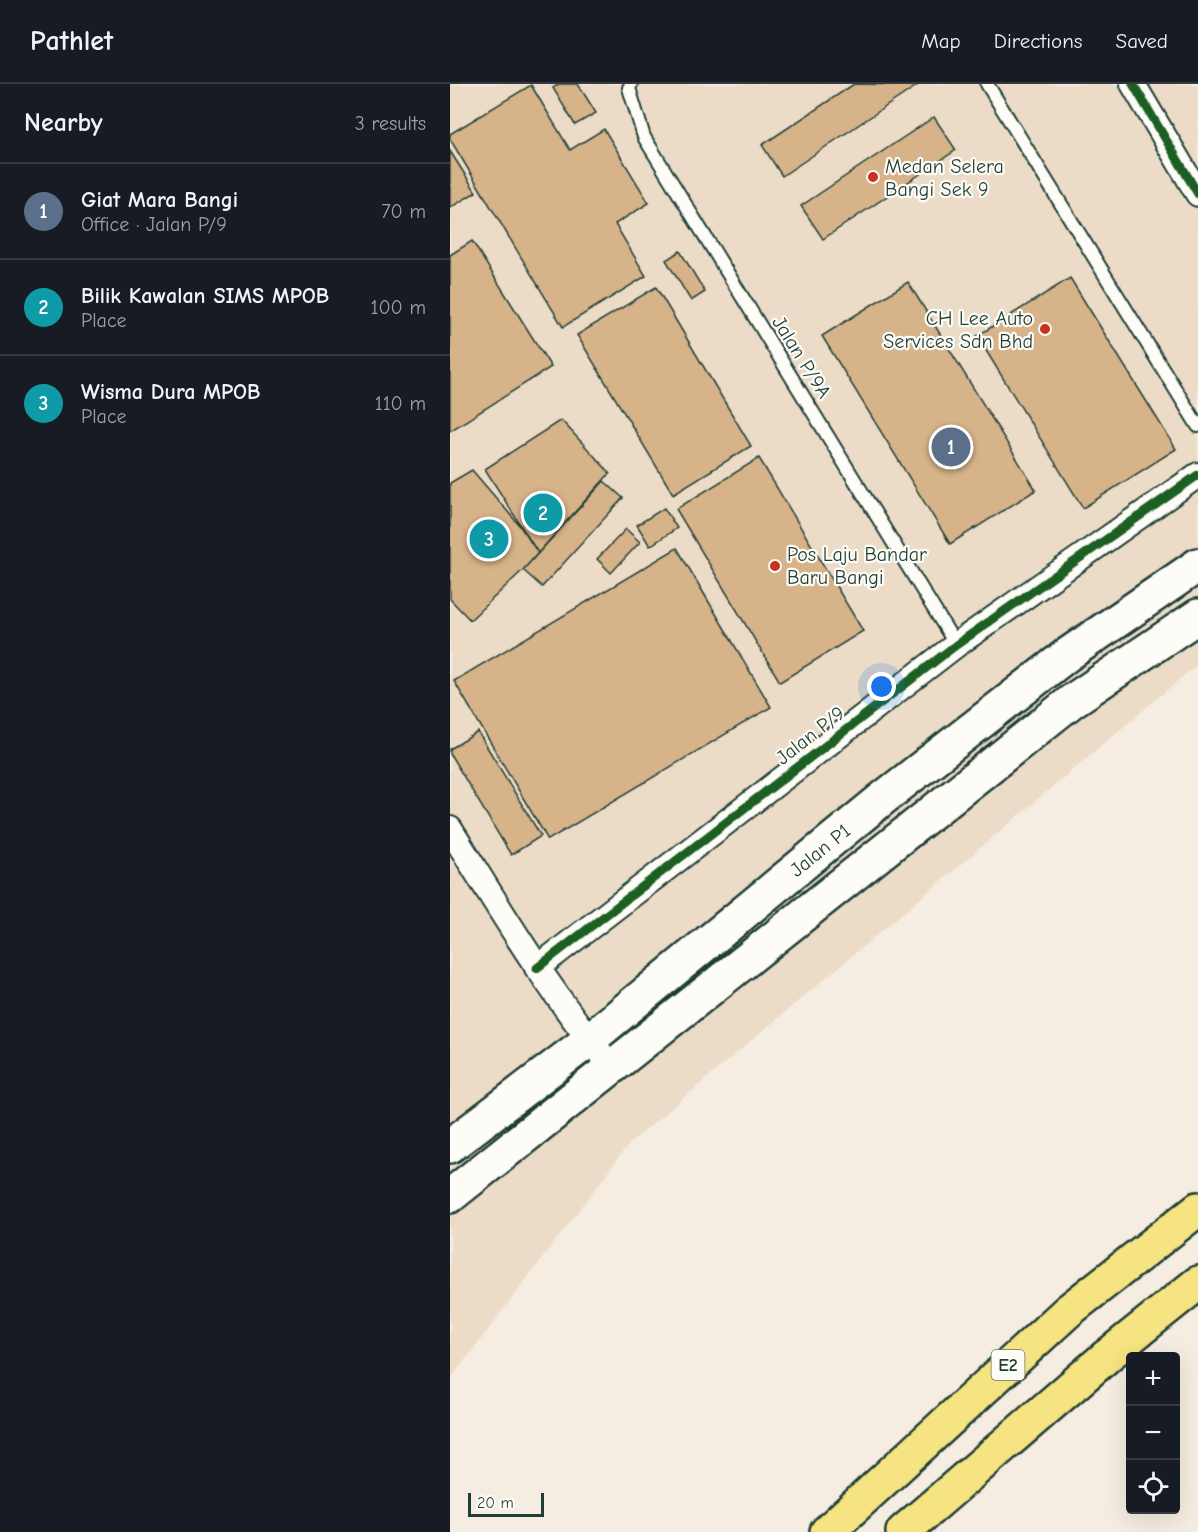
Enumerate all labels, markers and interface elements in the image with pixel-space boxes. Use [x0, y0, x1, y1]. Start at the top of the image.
text: Pathlet [30, 25, 113, 57]
text: Map [921, 29, 961, 53]
text: Directions [994, 29, 1083, 53]
text: Saved [1116, 29, 1168, 53]
text: Nearby [24, 108, 103, 138]
text: 3 results [355, 112, 426, 135]
place label: Medan Selera Bangi Sek 9 [885, 155, 1004, 201]
marker: Medan Selera Bangi Sek 9 [866, 170, 880, 184]
text: Giat Mara Bangi [81, 187, 238, 213]
text: 1 [40, 200, 47, 223]
text: 70 m [381, 200, 426, 223]
text: Office · Jalan P/9 [81, 213, 227, 236]
text: Bilik Kawalan SIMS MPOB [81, 283, 329, 309]
text: 2 [39, 296, 48, 319]
text: 100 m [371, 296, 426, 319]
place label: CH Lee Auto Services Sdn Bhd [883, 307, 1033, 353]
text: Place [81, 309, 127, 332]
street label: Jalan P/9A [767, 312, 836, 403]
marker: CH Lee Auto Services Sdn Bhd [1038, 322, 1052, 336]
text: Wisma Dura MPOB [81, 379, 261, 405]
text: 3 [39, 392, 48, 415]
text: 110 m [375, 392, 426, 415]
text: Place [81, 405, 127, 428]
pin: 1 [932, 424, 970, 470]
pin: 2 [524, 490, 562, 536]
pin: 3 [470, 516, 508, 562]
place label: Pos Laju Bandar Baru Bangi [787, 543, 927, 589]
marker: Pos Laju Bandar Baru Bangi [768, 559, 782, 573]
your location [867, 672, 896, 701]
street label: Jalan P/9 [771, 701, 849, 769]
street label: Jalan P1 [785, 819, 855, 882]
road number: E2 [992, 1350, 1024, 1380]
map controls [1126, 1352, 1180, 1514]
button: + [1126, 1352, 1180, 1406]
button: − [1126, 1406, 1180, 1460]
button: locate [1126, 1460, 1180, 1514]
scale bar [468, 1490, 544, 1518]
text: 20 m [477, 1494, 514, 1512]

